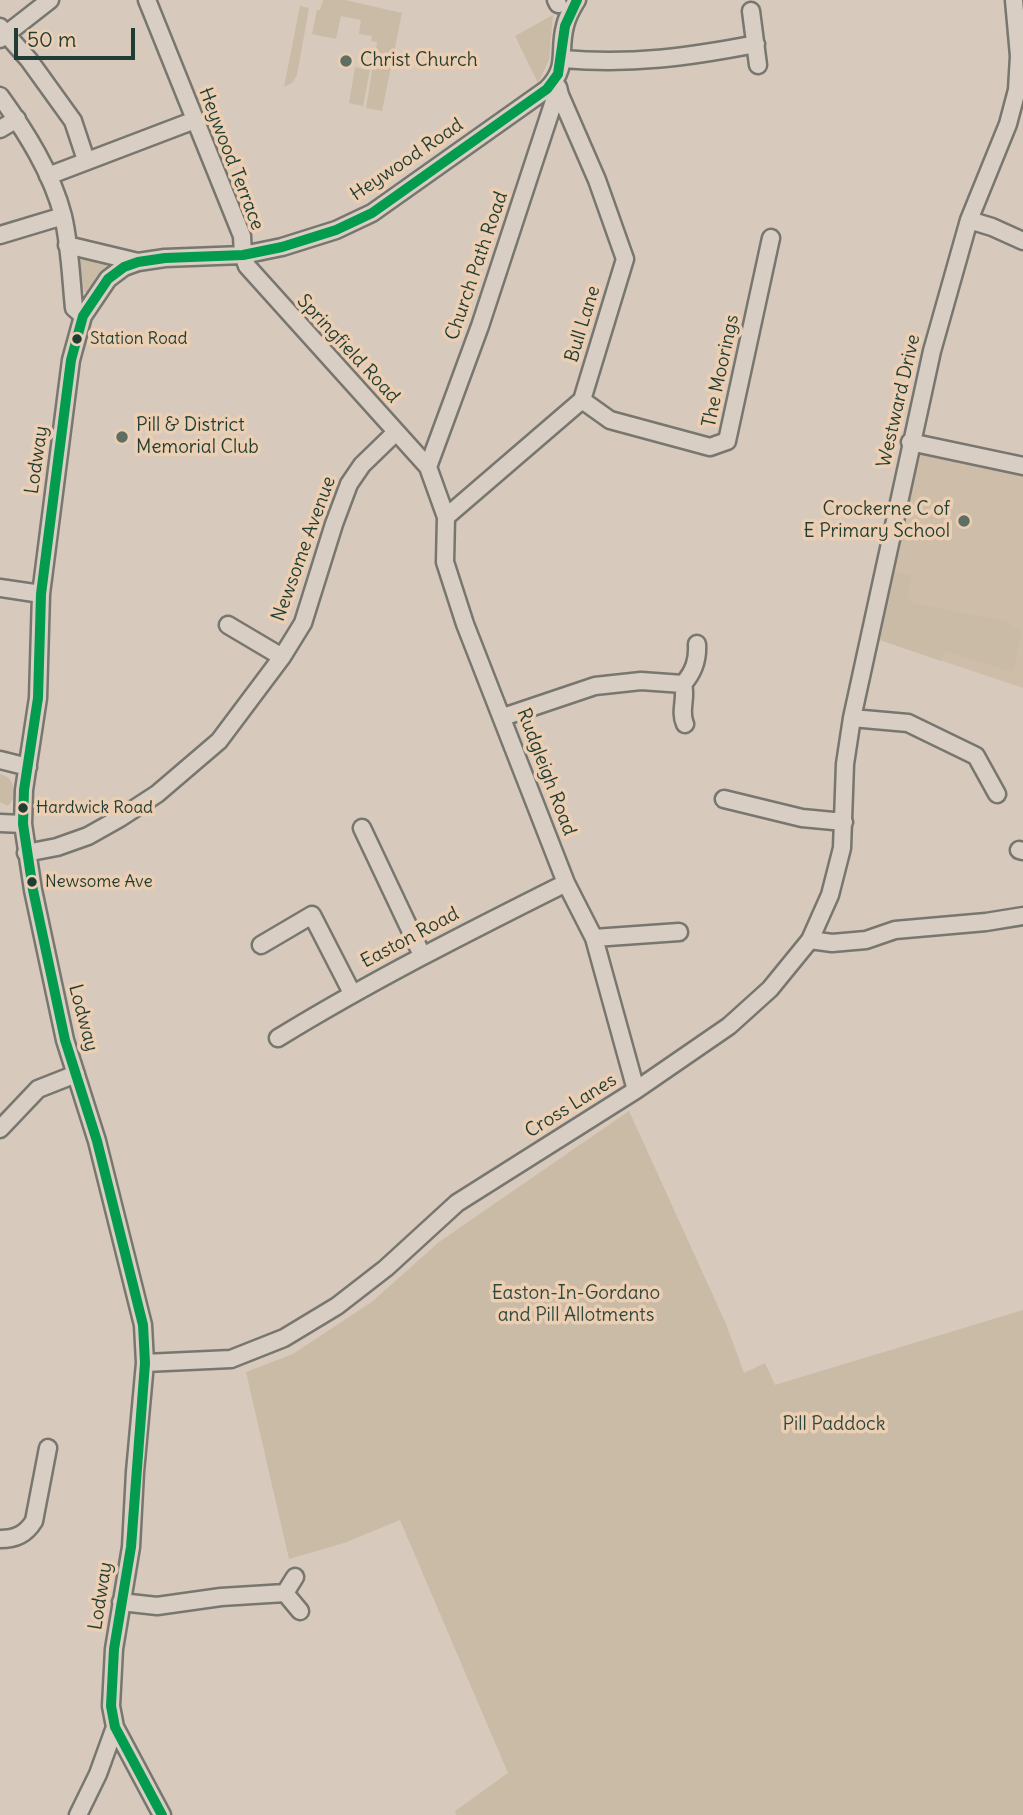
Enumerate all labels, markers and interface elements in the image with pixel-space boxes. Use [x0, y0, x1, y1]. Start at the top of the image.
scale bar [18, 14, 138, 58]
text: 50 m [27, 26, 76, 53]
place label: Christ Church [360, 50, 478, 72]
marker: Christ Church [338, 53, 354, 69]
street label: Heywood Terrace [193, 84, 269, 234]
street label: Heywood Road [346, 114, 468, 206]
street label: Church Path Road [441, 189, 513, 343]
street label: Bull Lane [561, 283, 605, 365]
street label: Springfield Road [292, 290, 404, 408]
street label: The Moorings [698, 313, 744, 429]
place label: Station Road [90, 329, 187, 349]
marker: Station Road [70, 332, 84, 346]
street label: Westward Drive [873, 332, 925, 470]
place label: Pill & District Memorial Club [136, 415, 259, 459]
street label: Lodway [21, 425, 53, 495]
marker: Pill & District Memorial Club [114, 429, 130, 445]
street label: Newsome Avenue [267, 473, 341, 625]
place label: Crockerne C of E Primary School [803, 499, 950, 543]
marker: Crockerne C of E Primary School [956, 513, 972, 529]
street label: Rudgleigh Road [511, 705, 581, 839]
place label: Hardwick Road [36, 798, 153, 818]
marker: Hardwick Road [16, 801, 30, 815]
place label: Newsome Ave [45, 872, 153, 892]
marker: Newsome Ave [25, 875, 39, 889]
street label: Easton Road [357, 903, 463, 973]
street label: Lodway [63, 982, 103, 1054]
street label: Cross Lanes [521, 1069, 621, 1143]
park label: Easton-In-Gordano and Pill Allotments [492, 1283, 660, 1327]
park label: Pill Paddock [783, 1414, 885, 1436]
street label: Lodway [84, 1560, 118, 1632]

